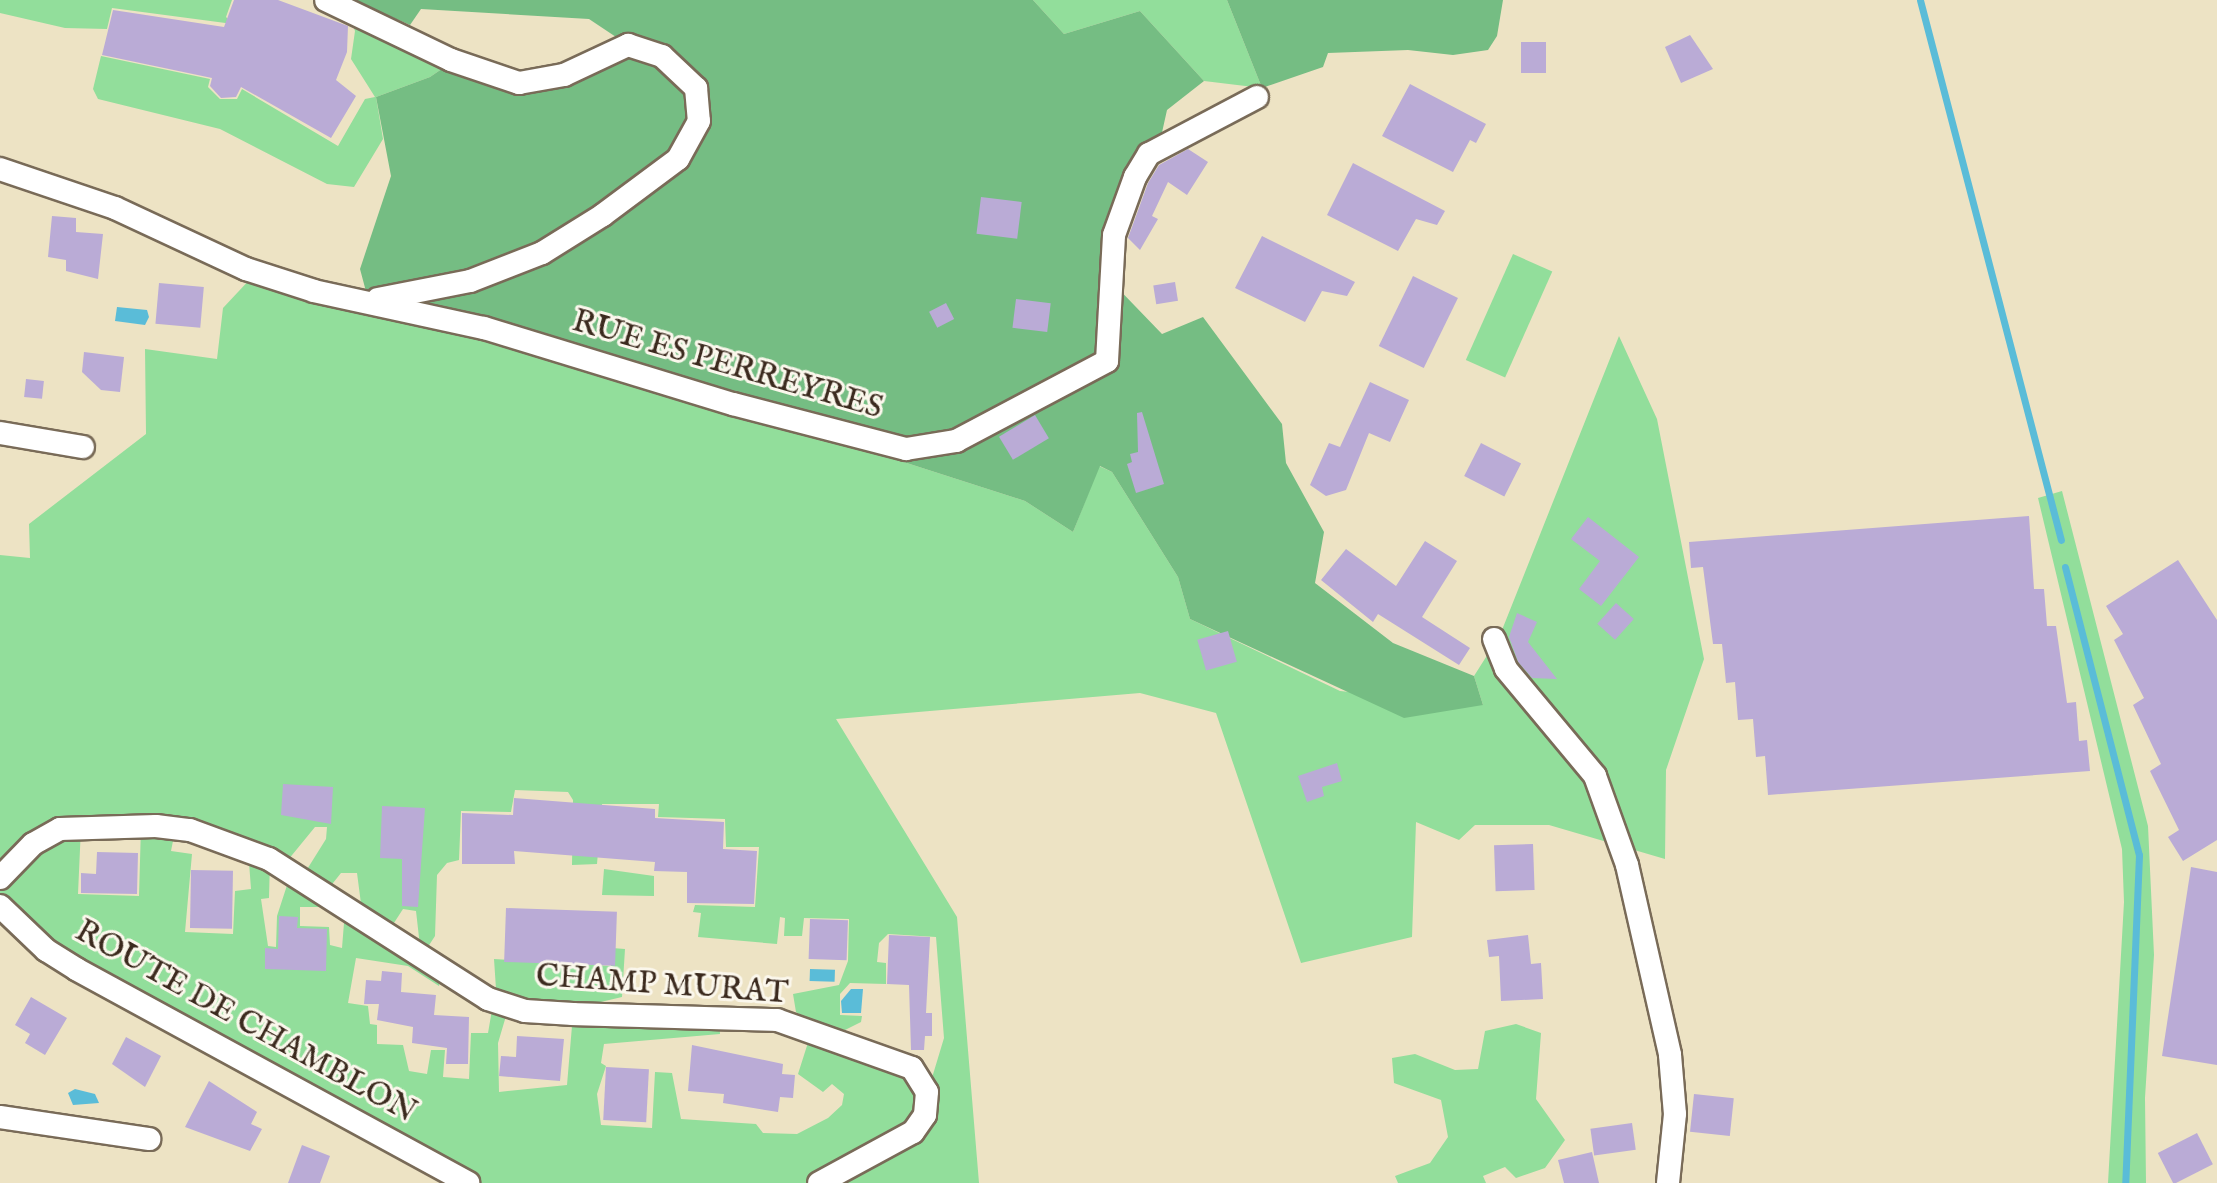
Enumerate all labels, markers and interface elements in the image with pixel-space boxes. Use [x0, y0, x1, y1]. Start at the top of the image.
street label: RUE ES PERREYRES [568, 303, 886, 429]
street label: ROUTE DE CHAMBLON [68, 913, 422, 1133]
street label: CHAMP MURAT [535, 958, 789, 1014]

